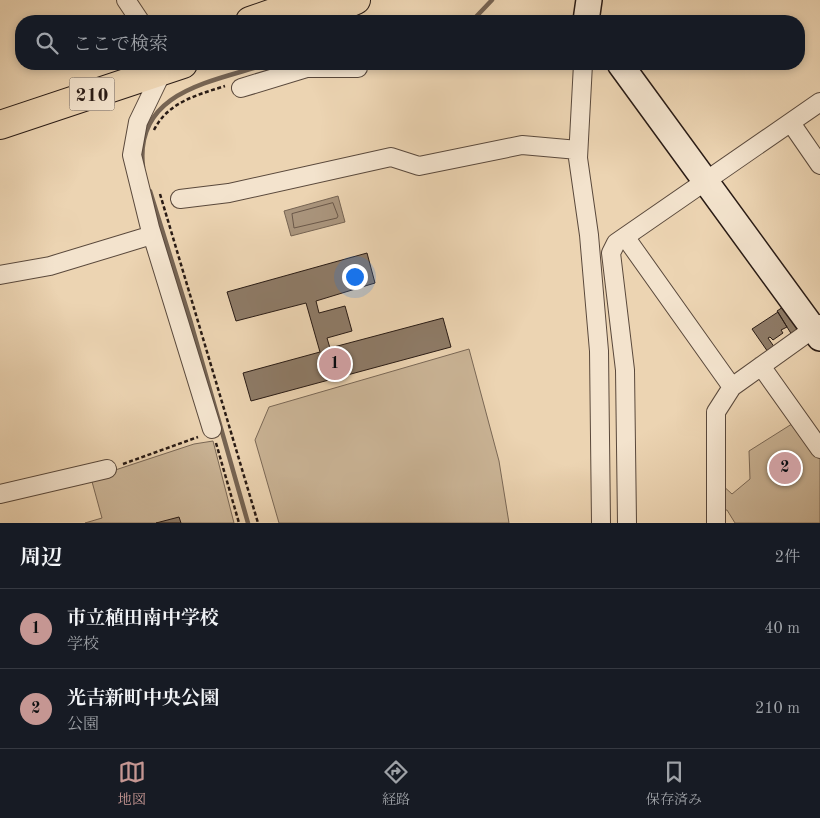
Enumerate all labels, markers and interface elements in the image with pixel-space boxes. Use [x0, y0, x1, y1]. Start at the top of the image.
search box [15, 15, 805, 70]
icon: search [33, 29, 61, 57]
text: ここで検索 [73, 36, 168, 55]
road number: 210 [70, 78, 114, 110]
your location [342, 264, 368, 290]
pin: 1 [319, 345, 351, 383]
pin: 2 [769, 449, 801, 487]
text: 周辺 [20, 548, 62, 569]
text: 2件 [775, 550, 800, 566]
text: 市立稙田南中学校 [67, 610, 219, 629]
text: 1 [31, 621, 41, 637]
text: 40 m [764, 621, 800, 637]
text: 学校 [67, 637, 99, 653]
text: 光吉新町中央公園 [67, 690, 219, 709]
text: 2 [31, 701, 41, 717]
text: 210 m [755, 701, 800, 717]
text: 公園 [67, 717, 99, 733]
tab: 地図 [118, 758, 146, 809]
tab: 経路 [382, 758, 410, 809]
tab: 保存済み [646, 758, 702, 809]

